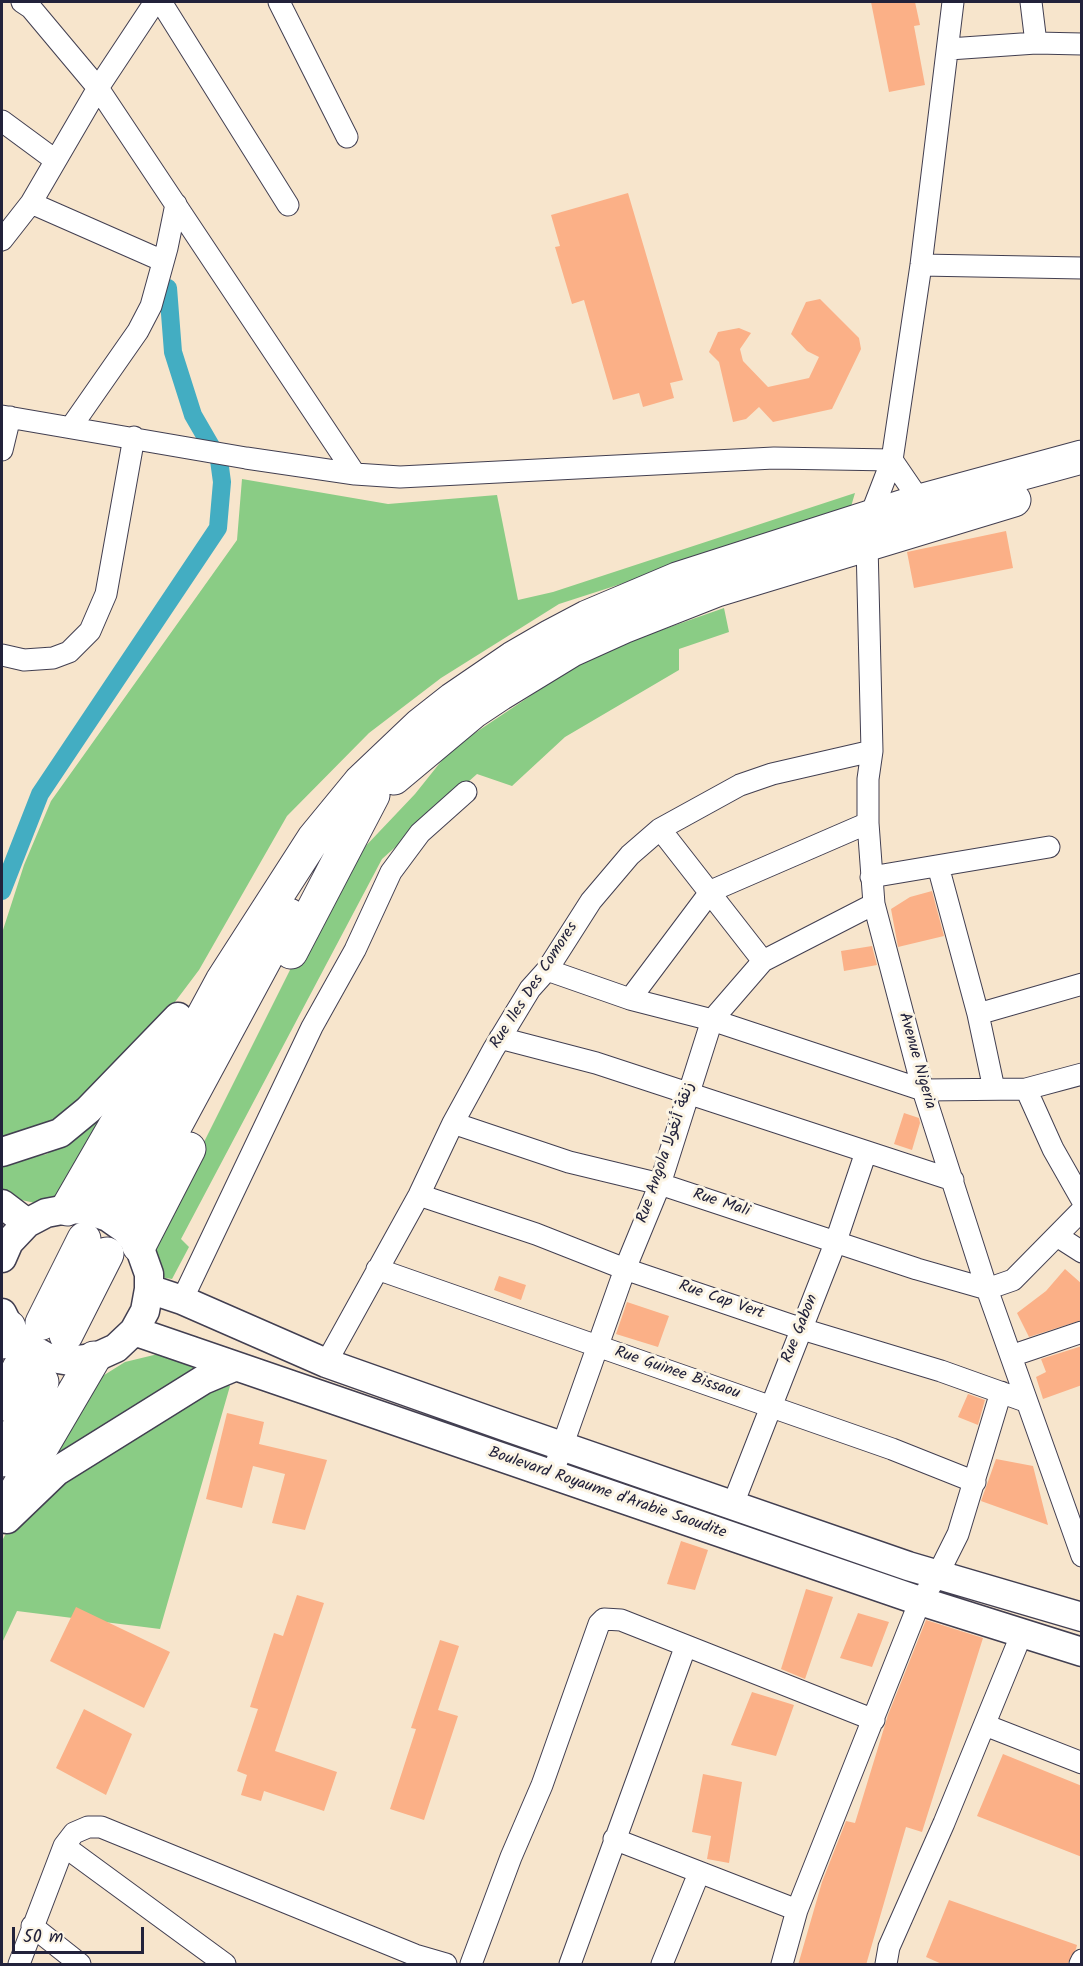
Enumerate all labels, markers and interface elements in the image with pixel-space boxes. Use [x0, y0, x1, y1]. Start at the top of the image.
street label: Rue Iles Des Comores [487, 919, 583, 1053]
street label: Avenue Nigeria [893, 1010, 939, 1112]
street label: Rue Angola زنقة أنغولا [634, 1080, 700, 1226]
street label: Rue Mali [690, 1186, 752, 1222]
street label: Rue Cap Vert [676, 1277, 766, 1325]
street label: Rue Gabon [779, 1292, 823, 1366]
street label: Rue Guinee Bissaou [612, 1344, 742, 1404]
street label: Boulevard Royaume d'Arabie Saoudite [485, 1444, 729, 1544]
scale bar [15, 1915, 147, 1953]
text: 50 m [23, 1923, 63, 1952]

